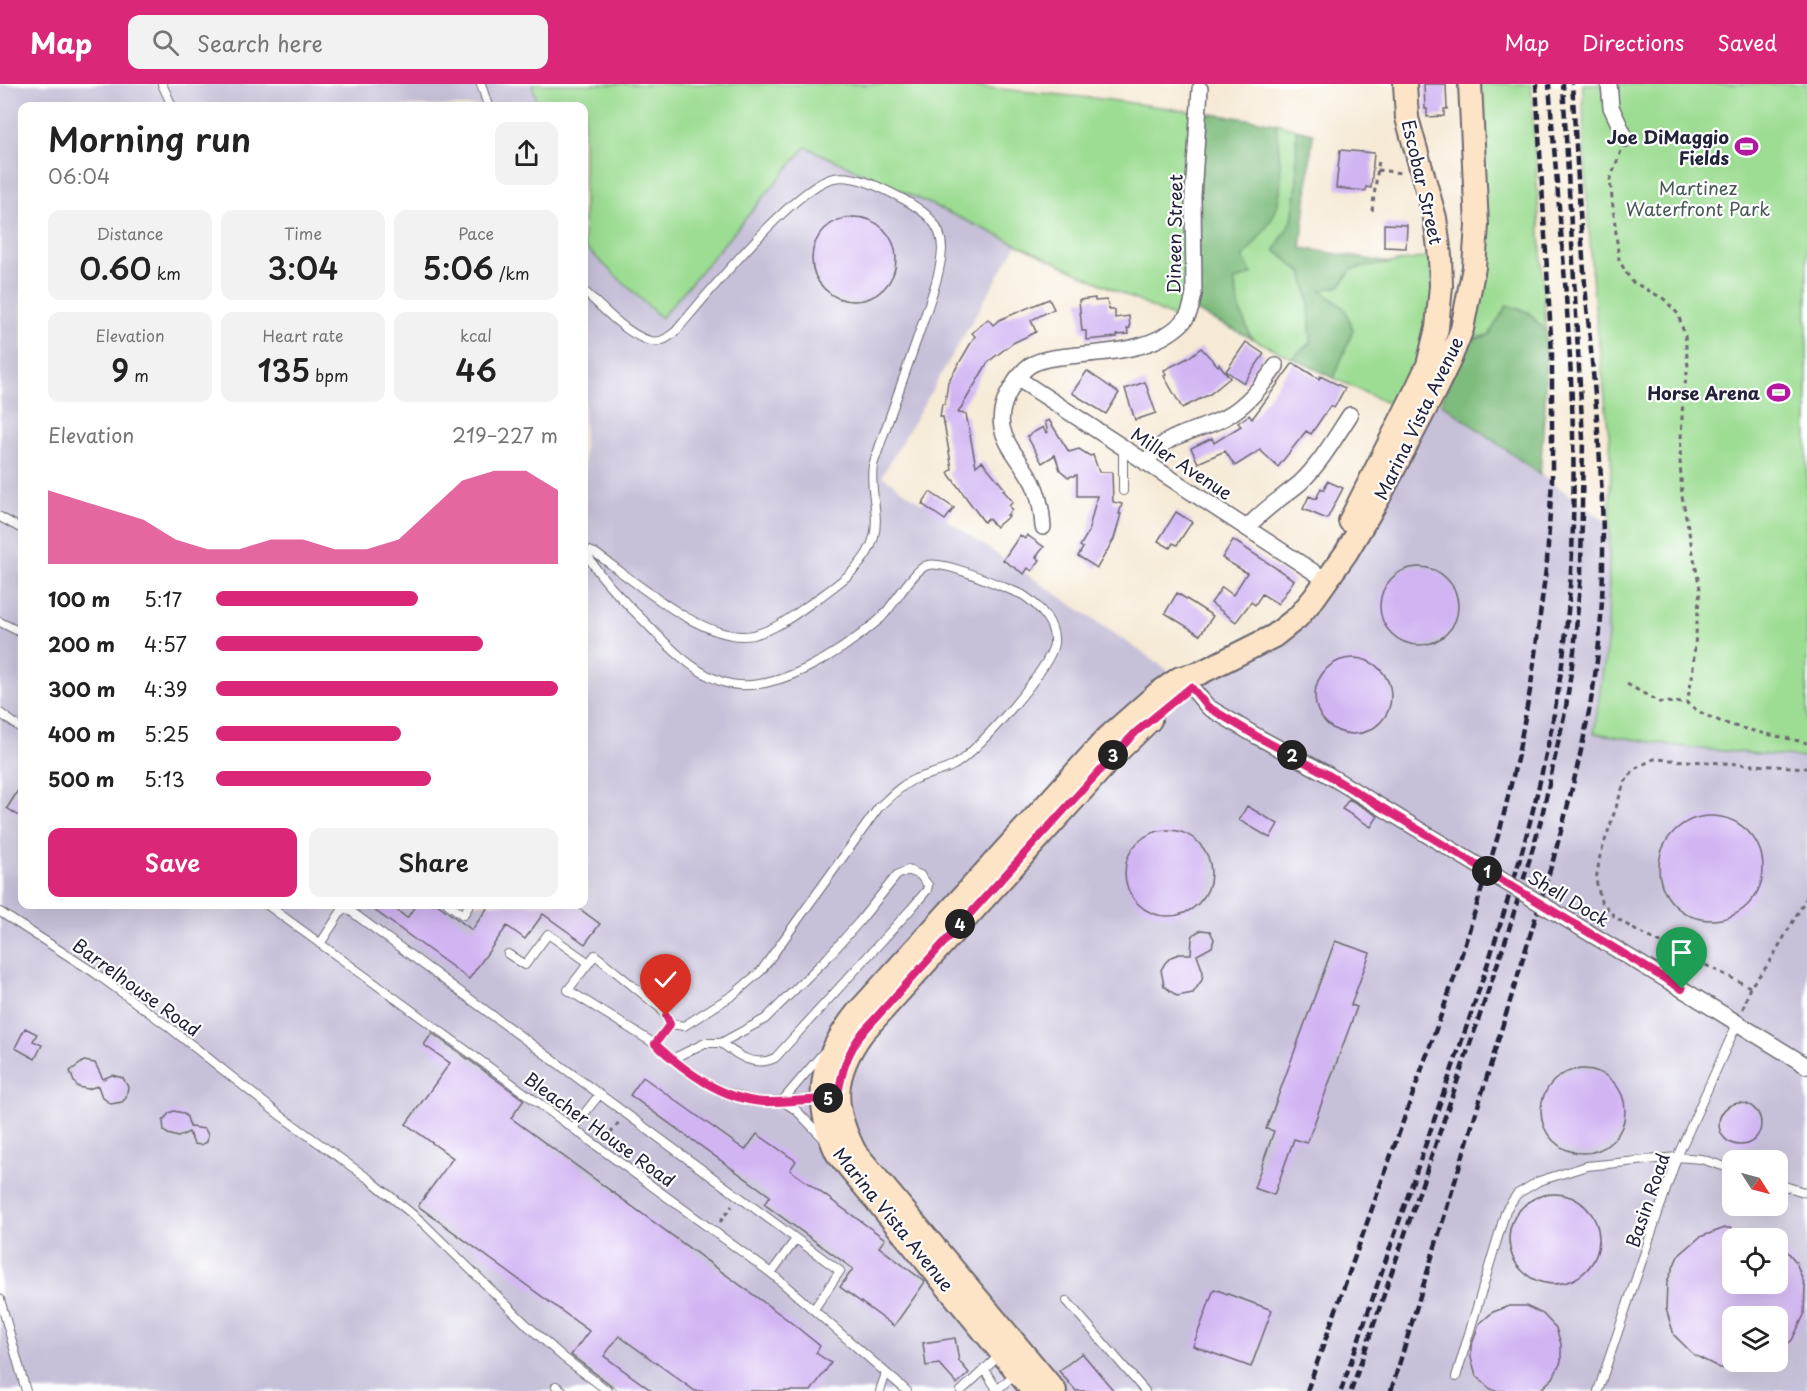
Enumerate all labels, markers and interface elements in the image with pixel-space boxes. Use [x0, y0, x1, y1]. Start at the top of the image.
search box [128, 15, 548, 69]
text: Map [30, 21, 92, 64]
icon: search [149, 26, 182, 59]
text: Search here [197, 26, 323, 59]
text: Map [1504, 26, 1549, 58]
text: Directions [1582, 26, 1684, 58]
text: Saved [1717, 26, 1777, 58]
text: Morning run [48, 113, 251, 163]
street label: Escobar Street [1396, 117, 1450, 247]
button: share [495, 122, 558, 185]
place label: Joe DiMaggio Fields [1607, 123, 1729, 171]
sports icon: Joe DiMaggio Fields [1734, 133, 1760, 159]
text: 06:04 [48, 161, 110, 191]
street label: Dineen Street [1159, 174, 1189, 294]
park label: Martinez Waterfront Park [1626, 174, 1770, 222]
text: Distance [96, 221, 164, 245]
text: Time [284, 221, 322, 245]
text: Pace [458, 221, 494, 245]
text: 0.60 [79, 245, 151, 290]
text: 3:04 [268, 245, 338, 290]
text: 5:06 [422, 245, 494, 290]
text: km [151, 261, 181, 285]
text: /km [494, 261, 530, 285]
text: Elevation [95, 323, 165, 347]
text: Heart rate [263, 323, 343, 347]
text: kcal [460, 323, 492, 347]
street label: Marina Vista Avenue [1367, 332, 1469, 504]
text: 9 [111, 347, 129, 392]
text: 135 [257, 347, 310, 392]
text: 46 [455, 347, 497, 392]
text: m [129, 363, 149, 387]
text: bpm [310, 363, 349, 387]
place label: Horse Arena [1647, 379, 1760, 406]
sports icon: Horse Arena [1765, 379, 1791, 405]
text: Elevation [48, 420, 134, 450]
text: 219–227 m [452, 420, 558, 450]
street label: Miller Avenue [1126, 420, 1238, 506]
text: 100 m [48, 584, 110, 614]
text: 5:17 [144, 584, 182, 614]
text: 200 m [48, 629, 115, 659]
text: 4:57 [144, 629, 187, 659]
text: 300 m [48, 674, 116, 704]
text: 4:39 [144, 674, 187, 704]
text: 400 m [48, 719, 116, 749]
text: 5:25 [144, 719, 189, 749]
pin: 3 [1098, 740, 1128, 770]
pin: 2 [1277, 740, 1307, 770]
text: 3 [1108, 743, 1118, 767]
text: 2 [1286, 743, 1298, 767]
text: 500 m [48, 764, 115, 794]
text: 5:13 [144, 764, 185, 794]
button: Save [48, 828, 297, 897]
button: Share [309, 828, 558, 897]
pin: 1 [1472, 856, 1502, 886]
text: 1 [1483, 859, 1491, 883]
street label: Shell Dock [1523, 863, 1615, 933]
pin: 4 [945, 909, 975, 939]
text: 4 [955, 912, 965, 936]
pin [1656, 927, 1707, 989]
street label: Barrelhouse Road [67, 931, 207, 1043]
icon: arrive [1665, 936, 1698, 969]
pin [640, 954, 691, 1016]
icon: check [649, 963, 682, 996]
street label: Bleacher House Road [519, 1065, 681, 1193]
pin: 5 [813, 1083, 843, 1113]
text: 5 [823, 1086, 833, 1110]
street label: Marina Vista Avenue [827, 1141, 961, 1297]
street label: Basin Road [1618, 1149, 1676, 1251]
north arrow [1722, 1150, 1788, 1216]
map controls [1722, 1150, 1788, 1372]
button: locate [1722, 1228, 1788, 1294]
button: layers [1722, 1306, 1788, 1372]

